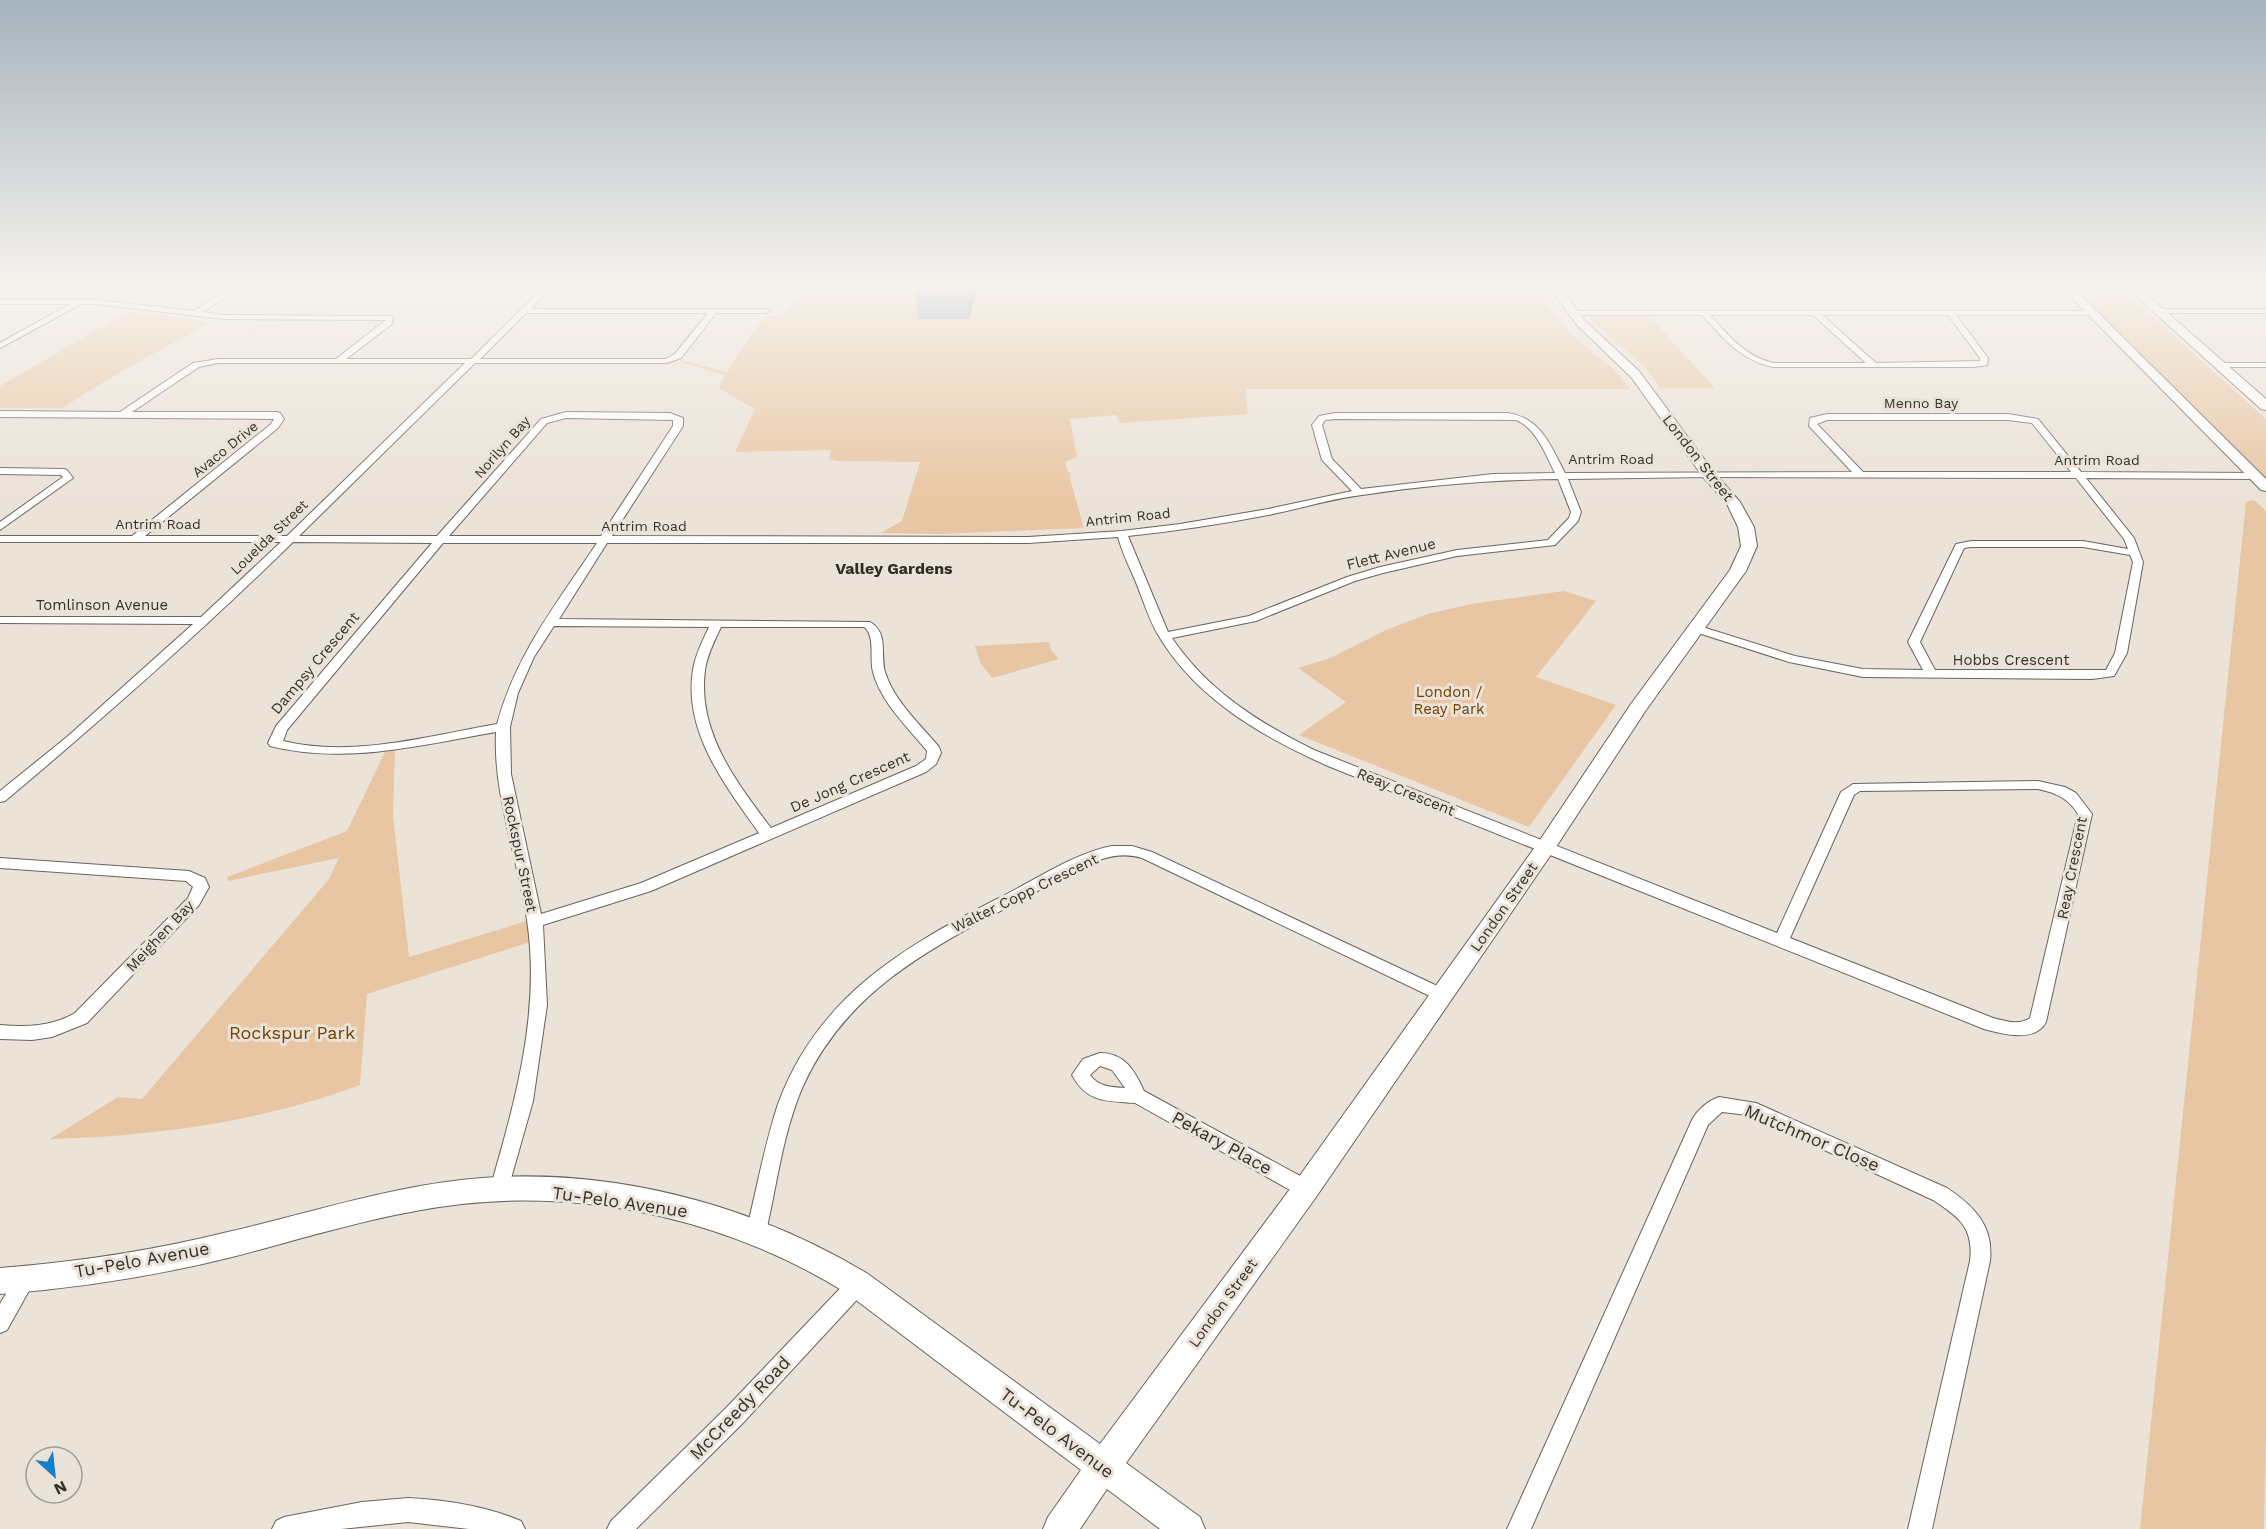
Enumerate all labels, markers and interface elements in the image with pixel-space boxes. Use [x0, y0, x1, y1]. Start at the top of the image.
street label: Menno Bay [1884, 395, 1959, 411]
street label: London Street [1659, 411, 1738, 505]
street label: Norilyn Bay [471, 412, 534, 481]
street label: Avaco Drive [189, 418, 261, 480]
street label: Antrim Road [1568, 451, 1654, 467]
street label: Antrim Road [2054, 452, 2140, 468]
street label: Louelda Street [227, 496, 311, 578]
street label: Antrim Road [1085, 505, 1171, 529]
street label: Antrim Road [115, 516, 201, 532]
street label: Antrim Road [601, 518, 687, 534]
street label: Flett Avenue [1344, 534, 1438, 574]
district label: Valley Gardens [835, 559, 953, 578]
street label: Tomlinson Avenue [36, 596, 168, 614]
street label: Dampsy Crescent [267, 608, 364, 718]
street label: Hobbs Crescent [1953, 651, 2070, 669]
park label: London / Reay Park [1413, 683, 1485, 718]
street label: De Jong Crescent [787, 747, 913, 817]
street label: Reay Crescent [1354, 764, 1458, 820]
street label: Rockspur Street [499, 794, 541, 914]
street label: Reay Crescent [2053, 814, 2091, 921]
street label: Walter Copp Crescent [949, 849, 1102, 936]
street label: London Street [1467, 858, 1542, 955]
street label: Meighen Bay [122, 896, 198, 976]
park label: Rockspur Park [229, 1022, 355, 1043]
street label: Mutchmor Close [1742, 1100, 1883, 1175]
street label: Pekary Place [1169, 1106, 1276, 1179]
street label: Tu-Pelo Avenue [551, 1182, 689, 1221]
street label: Tu-Pelo Avenue [73, 1237, 211, 1282]
street label: London Street [1185, 1255, 1262, 1351]
street label: McCreedy Road [685, 1352, 794, 1464]
street label: Tu-Pelo Avenue [996, 1383, 1118, 1482]
north arrow [24, 1445, 84, 1505]
text: N [51, 1477, 70, 1499]

